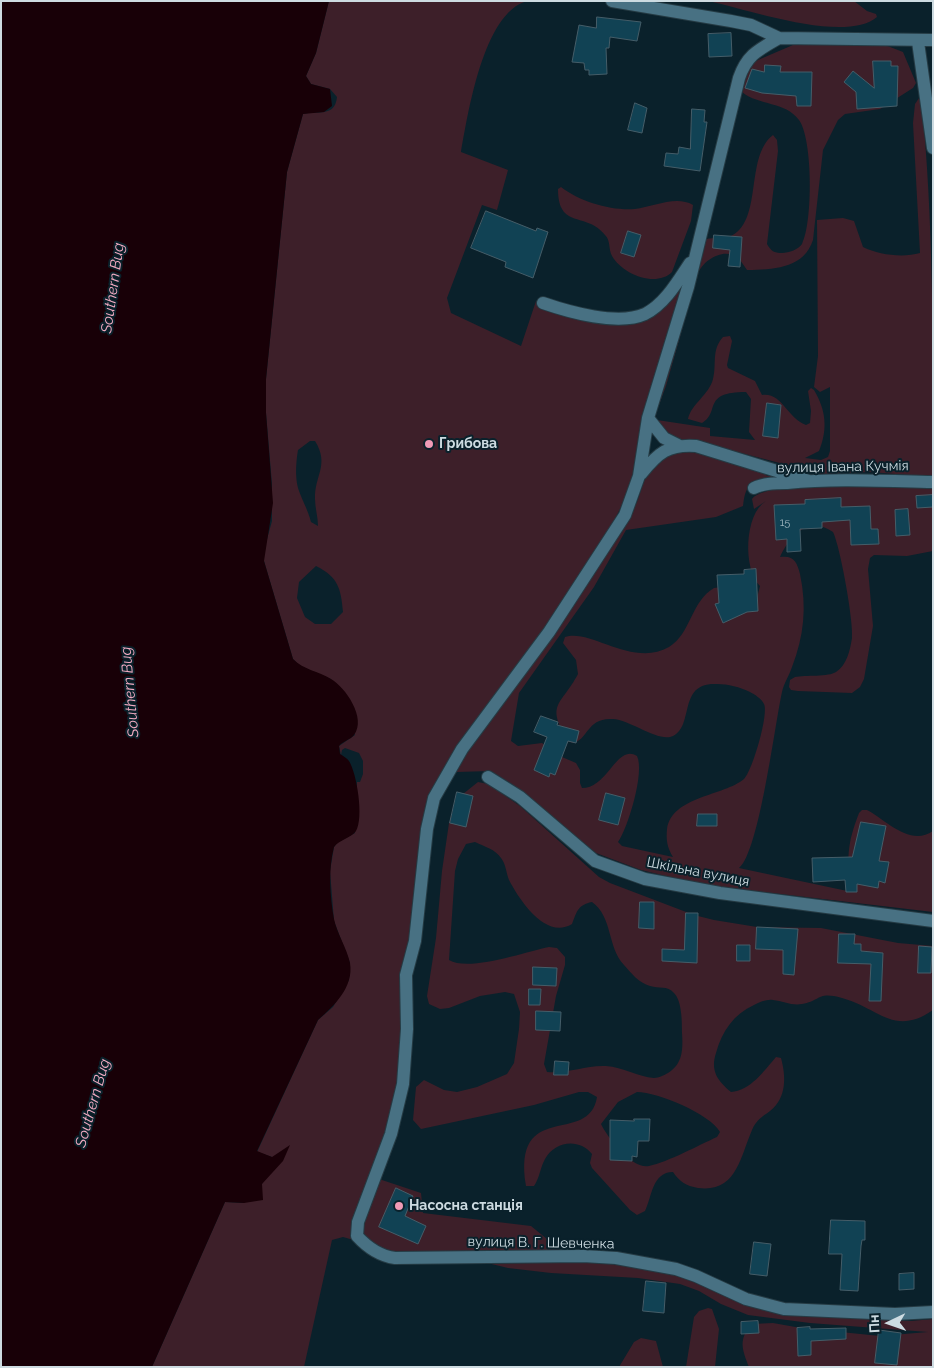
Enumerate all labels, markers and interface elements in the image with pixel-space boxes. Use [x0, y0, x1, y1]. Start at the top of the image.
water label: Southern Bug [98, 242, 128, 334]
place label: Грибова [439, 436, 497, 452]
marker: Грибова [423, 438, 435, 450]
street label: вулиця Івана Кучмія [777, 457, 909, 477]
house number: 15 [780, 516, 790, 530]
water label: Southern Bug [117, 646, 143, 738]
street label: Шкільна вулиця [645, 854, 751, 890]
water label: Southern Bug [72, 1057, 114, 1149]
place label: Насосна станція [409, 1198, 523, 1214]
marker: Насосна станція [393, 1200, 405, 1212]
street label: вулиця В. Г. Шевченка [467, 1233, 615, 1253]
north arrow [864, 1298, 914, 1348]
text: Пн [866, 1314, 882, 1334]

